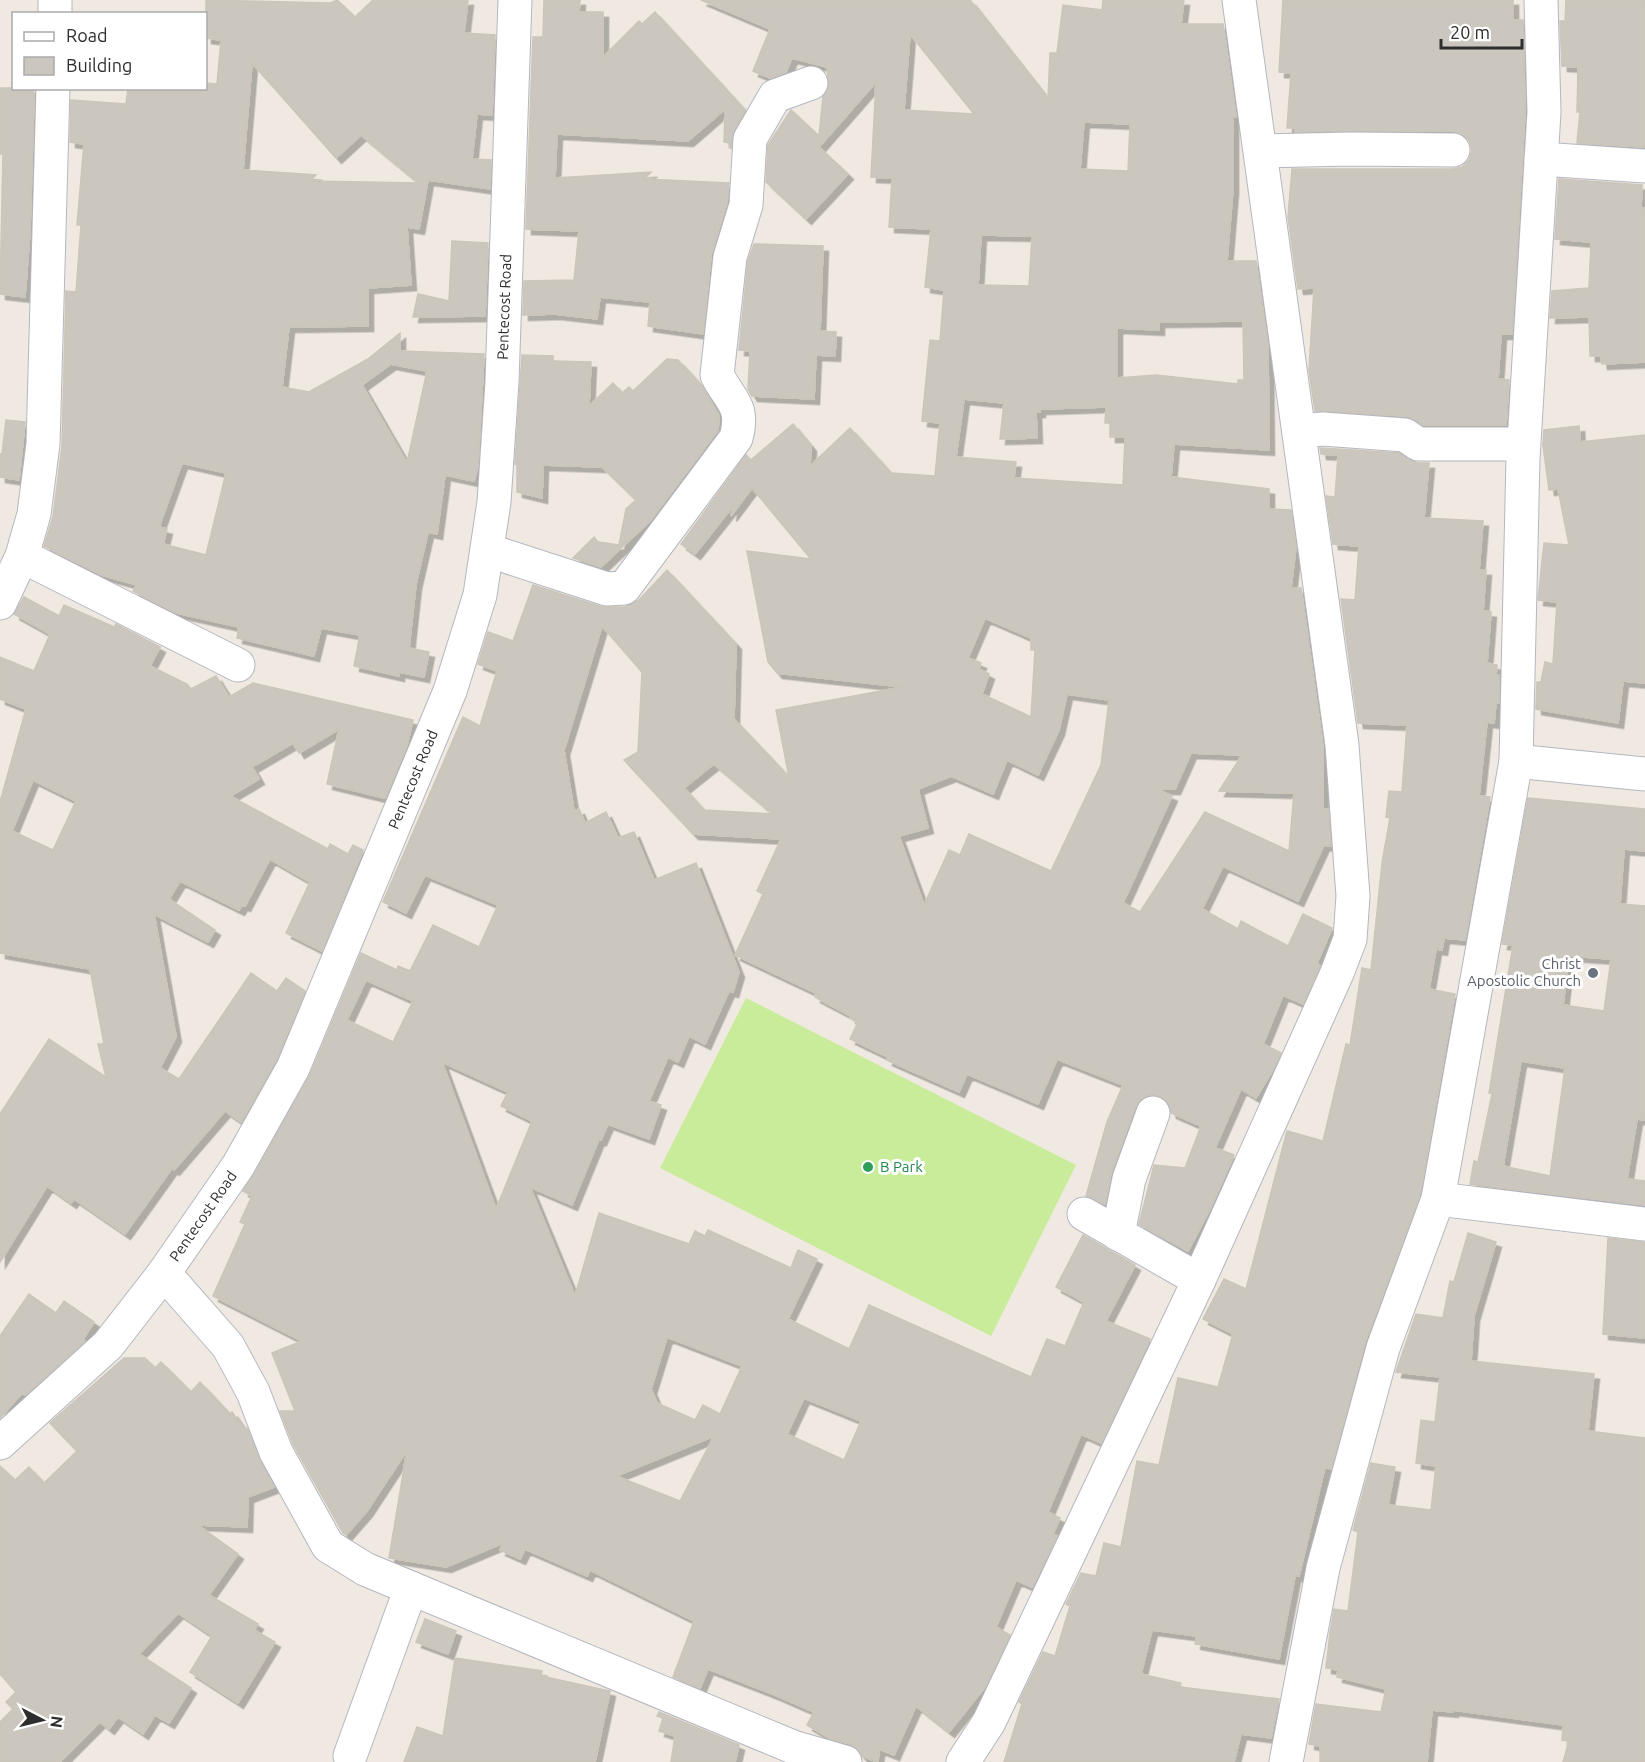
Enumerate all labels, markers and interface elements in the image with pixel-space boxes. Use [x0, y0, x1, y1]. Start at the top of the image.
legend [12, 12, 207, 90]
scale bar [1441, 12, 1522, 50]
text: 20 m [1450, 22, 1490, 42]
text: Road [66, 25, 108, 45]
text: Building [66, 55, 132, 75]
street label: Pentecost Road [494, 254, 514, 360]
street label: Pentecost Road [384, 727, 441, 831]
place label: Christ Apostolic Church [1467, 955, 1581, 989]
marker: Christ Apostolic Church [1586, 966, 1600, 980]
place label: B Park [880, 1158, 923, 1175]
marker: B Park [861, 1160, 875, 1174]
street label: Pentecost Road [166, 1168, 240, 1264]
north arrow [12, 1690, 72, 1750]
text: N [47, 1715, 67, 1729]

